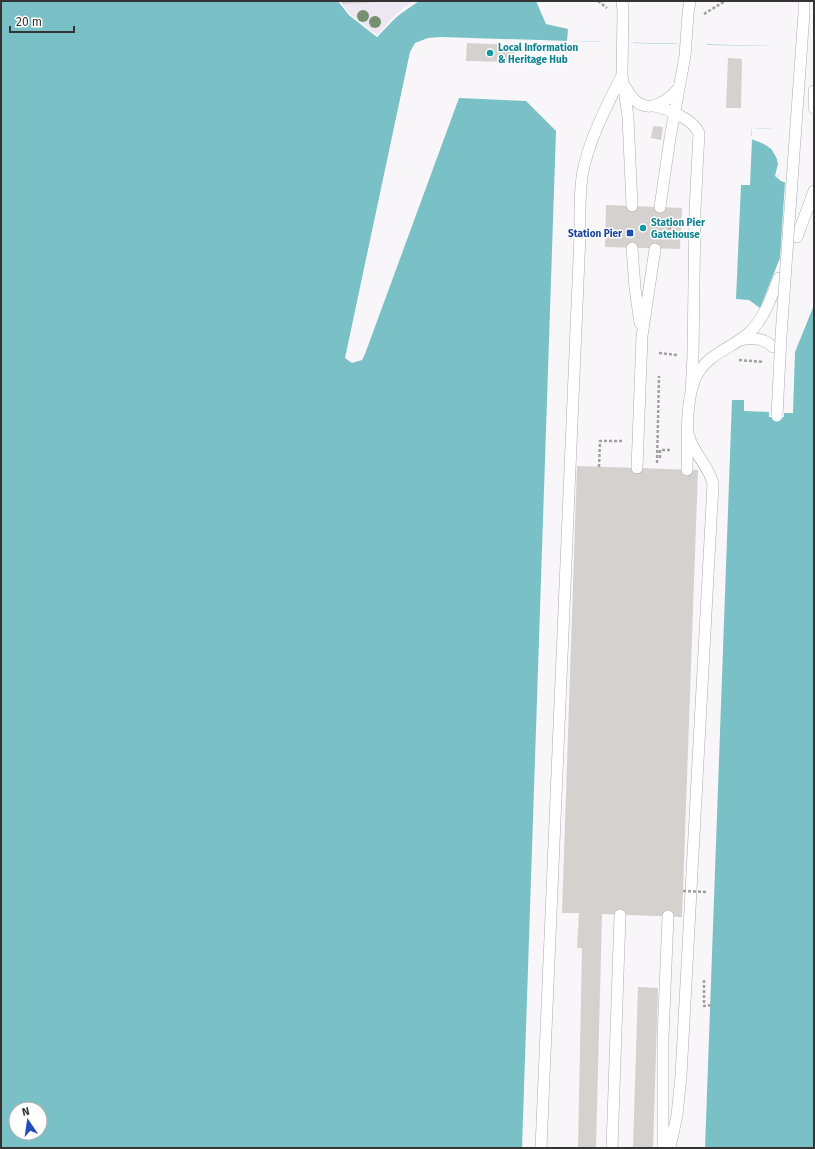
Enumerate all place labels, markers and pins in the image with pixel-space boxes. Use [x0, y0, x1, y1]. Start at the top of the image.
place label: Local Information & Heritage Hub [498, 42, 579, 66]
marker: Local Information & Heritage Hub [485, 48, 495, 58]
place label: Station Pier Gatehouse [651, 217, 706, 241]
marker: Station Pier Gatehouse [638, 223, 648, 233]
place label: Station Pier [568, 228, 623, 240]
marker: Station Pier [625, 228, 635, 238]

